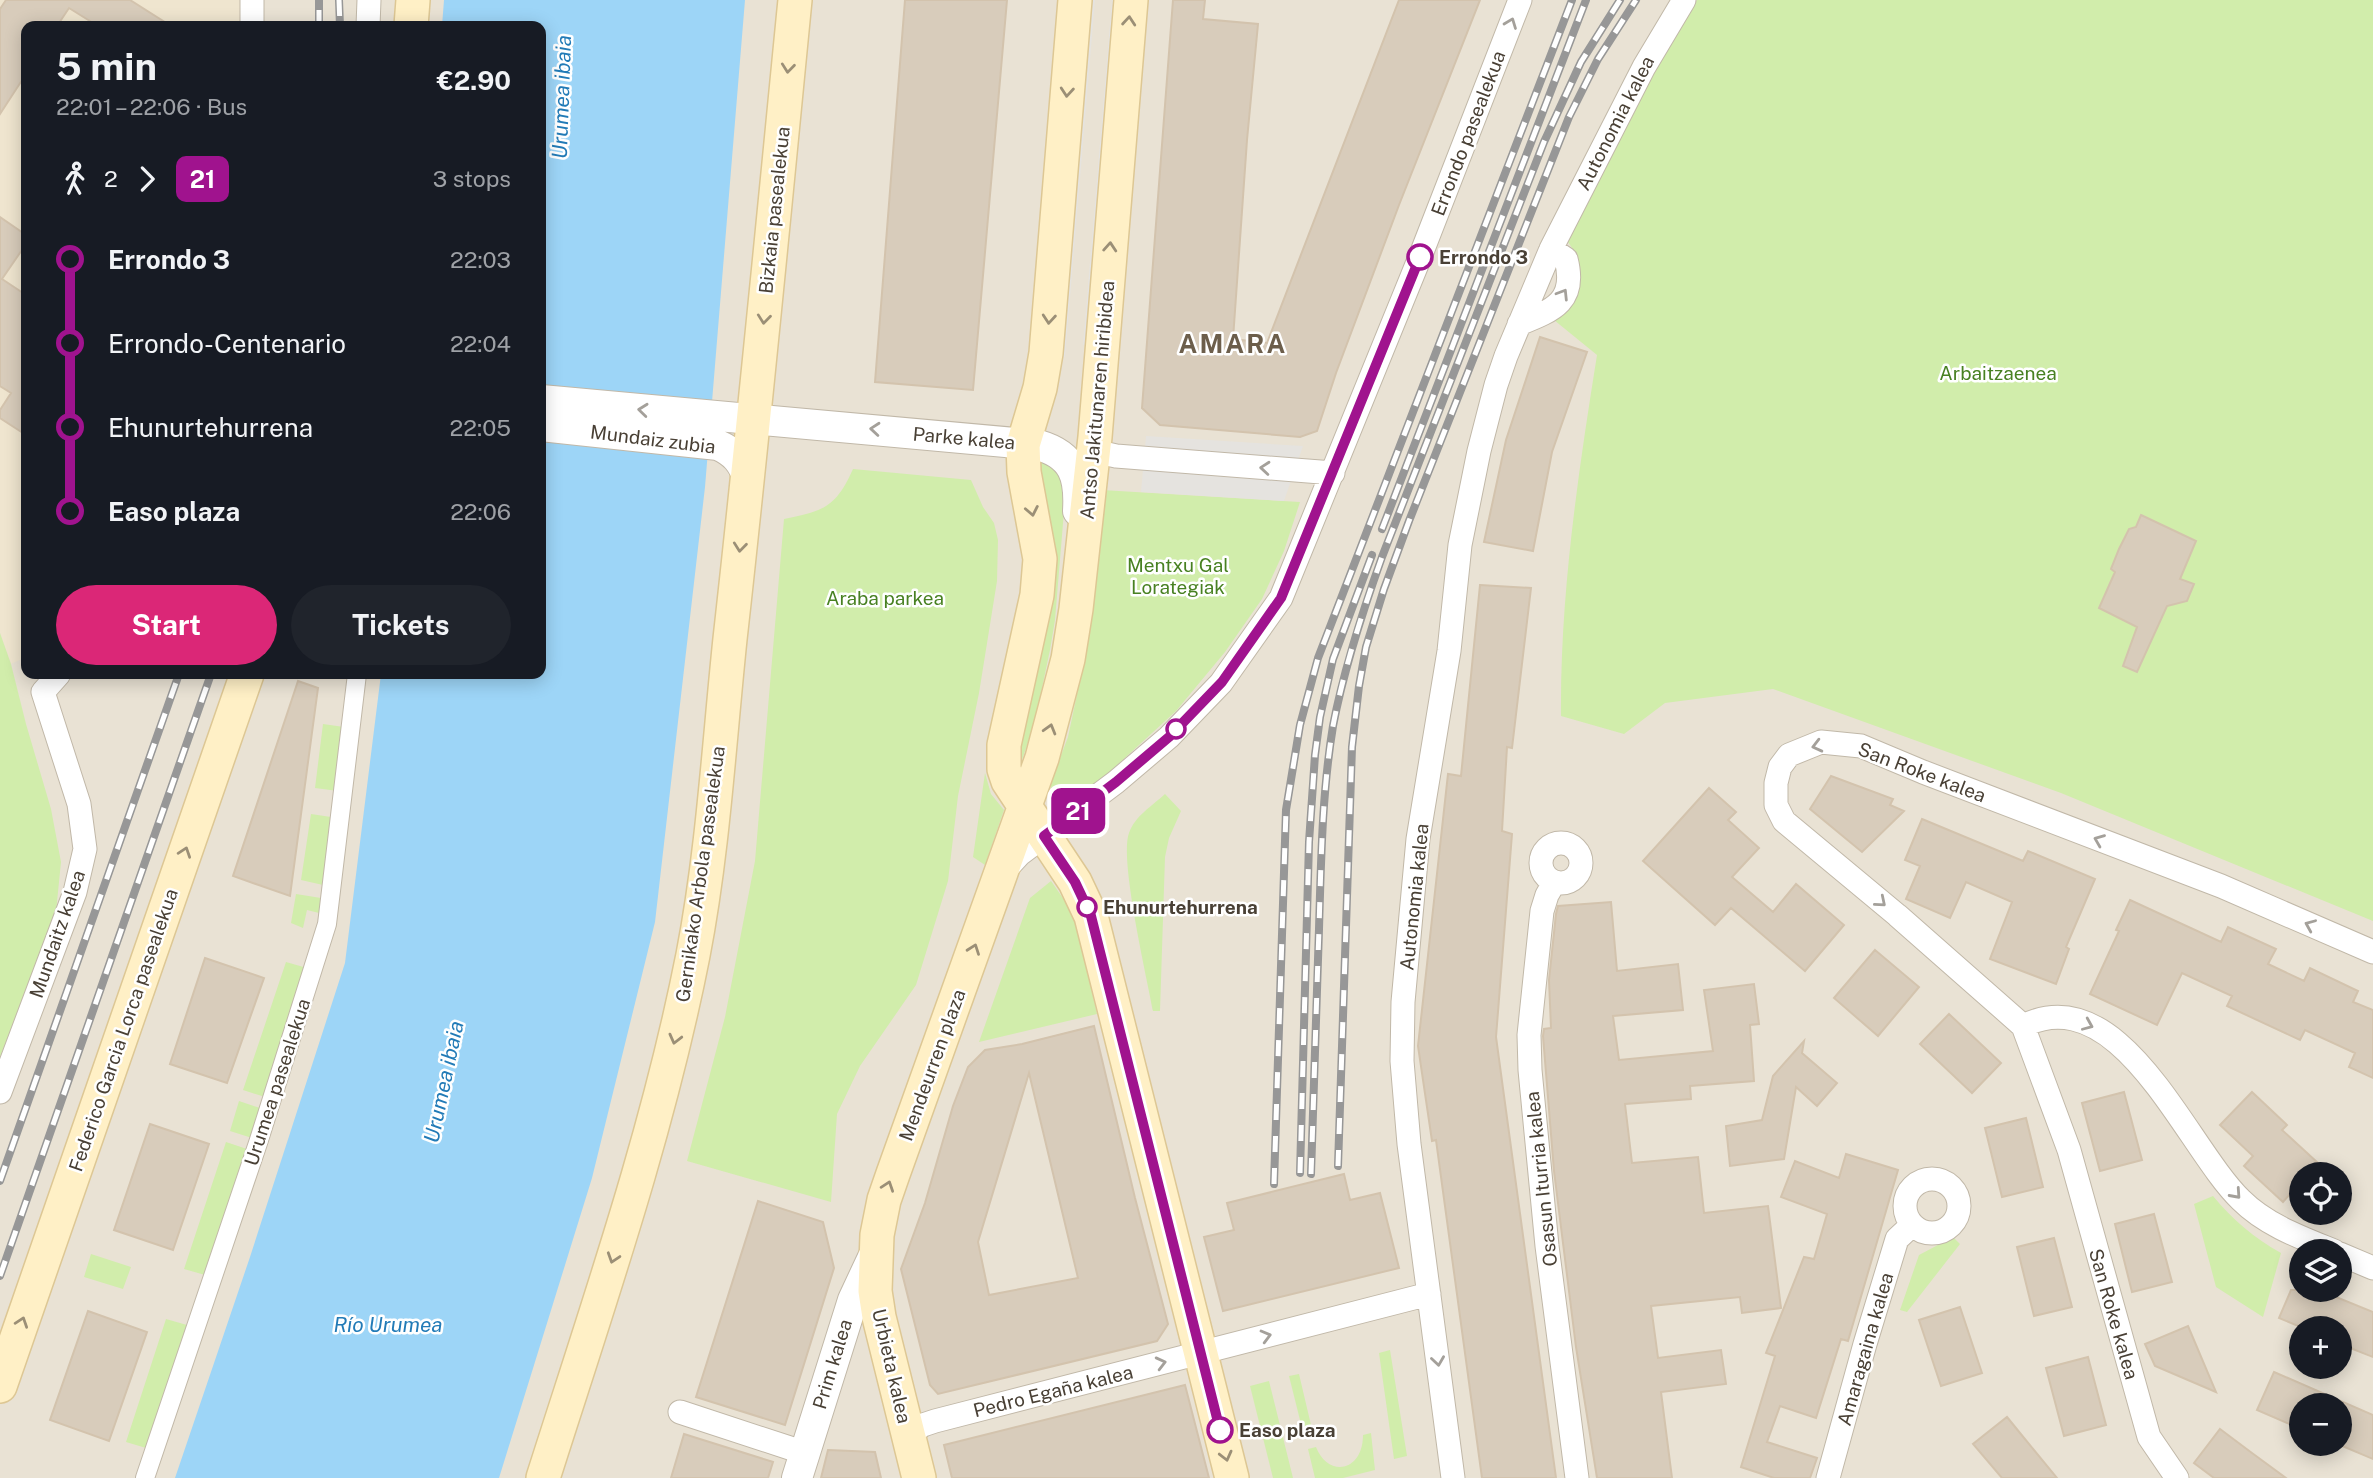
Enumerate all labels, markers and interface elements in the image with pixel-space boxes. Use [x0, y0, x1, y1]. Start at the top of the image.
one-way arrow [1121, 15, 1136, 26]
one-way arrow [1503, 17, 1517, 29]
water label: Urumea ibaia [547, 35, 576, 159]
text: 5 min [56, 44, 157, 89]
street label: Errondo pasealekua [1426, 47, 1510, 219]
street label: Autonomia kalea [1572, 52, 1658, 194]
one-way arrow [781, 63, 796, 74]
text: €2.90 [437, 65, 511, 96]
one-way arrow [1060, 87, 1075, 98]
text: 22:01 – 22:06 · Bus [56, 93, 247, 120]
street label: Bizkaia pasealekua [754, 125, 794, 295]
icon: walk [56, 160, 94, 198]
icon: forward [128, 160, 166, 198]
text: 2 [104, 165, 118, 192]
text: 21 [190, 165, 215, 193]
text: 3 stops [433, 165, 511, 192]
one-way arrow [1102, 242, 1117, 253]
text: Errondo 3 [108, 244, 230, 275]
marker: Errondo 3 [1407, 244, 1433, 270]
text: 22:03 [450, 246, 511, 273]
place label: Errondo 3 [1439, 246, 1528, 268]
street label: Antso Jakitunaren hiribidea [1076, 280, 1118, 520]
one-way arrow [1555, 288, 1568, 301]
one-way arrow [757, 314, 772, 325]
one-way arrow [1042, 314, 1057, 325]
text: Errondo-Centenario [108, 328, 346, 359]
district label: AMARA [1179, 328, 1287, 359]
text: 22:04 [450, 330, 511, 357]
park label: Arbaitzaenea [1939, 362, 2057, 384]
one-way arrow [637, 403, 648, 418]
text: Ehunurtehurrena [108, 412, 313, 443]
text: 22:05 [450, 414, 511, 441]
street label: Mundaiz zubia [589, 420, 717, 458]
one-way arrow [870, 422, 881, 437]
street label: Parke kalea [912, 423, 1016, 453]
one-way arrow [1259, 461, 1270, 476]
text: Easo plaza [108, 496, 240, 527]
text: 22:06 [450, 498, 511, 525]
one-way arrow [1024, 505, 1039, 517]
one-way arrow [733, 541, 748, 553]
park label: Mentxu Gal Lorategiak [1127, 554, 1229, 598]
button: Start [56, 585, 277, 665]
button: Tickets [291, 585, 511, 665]
park label: Araba parkea [826, 587, 944, 609]
unlabelled marker [1166, 719, 1186, 739]
one-way arrow [1042, 723, 1057, 735]
one-way arrow [1811, 738, 1823, 752]
street label: San Roke kalea [1855, 738, 1989, 806]
street label: Gernikako Arbola pasealekua [671, 744, 729, 1004]
line badge: 21 [1046, 788, 1110, 834]
text: 21 [1065, 797, 1091, 825]
street label: Autonomia kalea [1395, 822, 1433, 972]
one-way arrow [2094, 834, 2106, 848]
one-way arrow [177, 847, 191, 859]
street label: Mundaitz kalea [25, 867, 89, 1001]
street label: Federico Garcia Lorca pasealekua [64, 886, 182, 1174]
one-way arrow [1873, 894, 1886, 906]
place label: Ehunurtehurrena [1103, 896, 1258, 918]
marker: Ehunurtehurrena [1077, 897, 1097, 917]
one-way arrow [2305, 919, 2318, 933]
one-way arrow [966, 944, 980, 956]
street label: Mendeurren plaza [894, 986, 970, 1144]
street label: Urumea pasealekua [240, 996, 314, 1168]
one-way arrow [2081, 1017, 2093, 1031]
water label: Urumea ibaia [418, 1019, 469, 1145]
one-way arrow [669, 1033, 683, 1045]
street label: Osasun Iturria kalea [1521, 1090, 1561, 1268]
map controls [2289, 1162, 2352, 1456]
button: locate [2289, 1162, 2352, 1225]
one-way arrow [880, 1181, 894, 1193]
one-way arrow [2228, 1186, 2240, 1199]
button: layers [2289, 1239, 2352, 1302]
street label: San Roke kalea [2085, 1246, 2143, 1382]
one-way arrow [607, 1251, 621, 1264]
street label: Amaragaina kalea [1833, 1270, 1897, 1428]
street label: Urbieta kalea [868, 1307, 916, 1425]
water label: Río Urumea [333, 1312, 443, 1337]
one-way arrow [14, 1316, 28, 1328]
street label: Prim kalea [808, 1316, 856, 1412]
button: + [2289, 1316, 2352, 1379]
one-way arrow [1260, 1330, 1272, 1344]
one-way arrow [1430, 1356, 1445, 1367]
one-way arrow [1155, 1357, 1167, 1371]
street label: Pedro Egaña kalea [971, 1361, 1135, 1421]
button: − [2289, 1393, 2352, 1456]
marker: Easo plaza [1207, 1417, 1233, 1443]
place label: Easo plaza [1239, 1419, 1336, 1441]
one-way arrow [1218, 1450, 1232, 1462]

